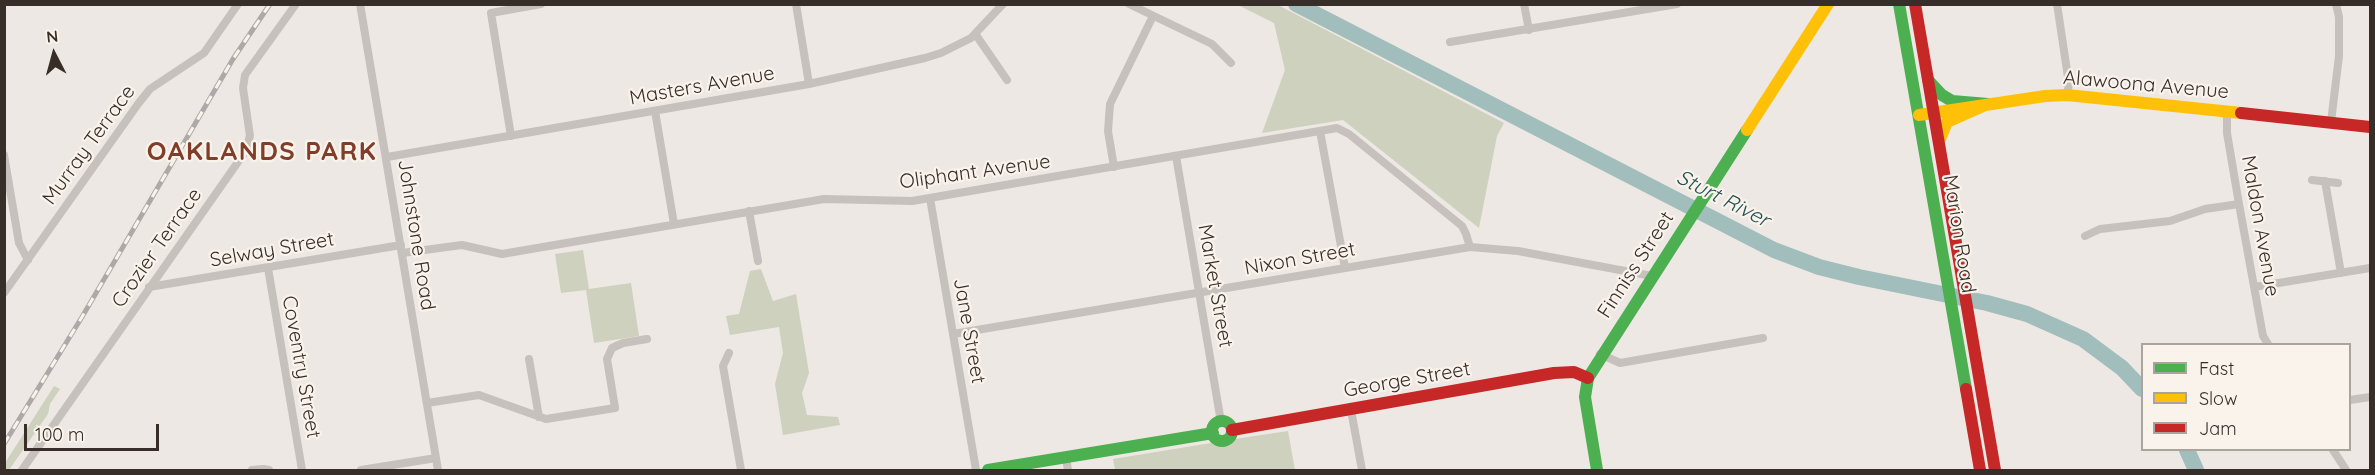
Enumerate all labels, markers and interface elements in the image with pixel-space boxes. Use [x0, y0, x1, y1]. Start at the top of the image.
north arrow [24, 24, 84, 84]
text: N [45, 26, 59, 47]
street label: Masters Avenue [628, 61, 776, 111]
street label: Alawoona Avenue [2062, 66, 2230, 104]
street label: Murray Terrace [38, 81, 140, 209]
district label: OAKLANDS PARK [147, 136, 377, 168]
street label: Oliphant Avenue [898, 150, 1052, 194]
street label: Maldon Avenue [2236, 154, 2284, 298]
street label: Johnstone Road [392, 158, 440, 312]
water label: Sturt River [1672, 165, 1774, 233]
street label: Marion Road [1938, 173, 1980, 295]
street label: Crozier Terrace [107, 184, 207, 312]
street label: Finniss Street [1593, 207, 1679, 323]
street label: Market Street [1192, 222, 1238, 350]
street label: Selway Street [208, 227, 336, 273]
street label: Nixon Street [1243, 237, 1357, 281]
street label: Jane Street [948, 276, 990, 386]
street label: Coventry Street [277, 294, 325, 440]
legend [2141, 343, 2351, 451]
street label: George Street [1342, 357, 1472, 403]
text: Fast [2199, 357, 2234, 380]
text: Slow [2199, 387, 2237, 410]
scale bar [27, 412, 162, 450]
text: Jam [2199, 417, 2237, 440]
text: 100 m [35, 423, 84, 446]

